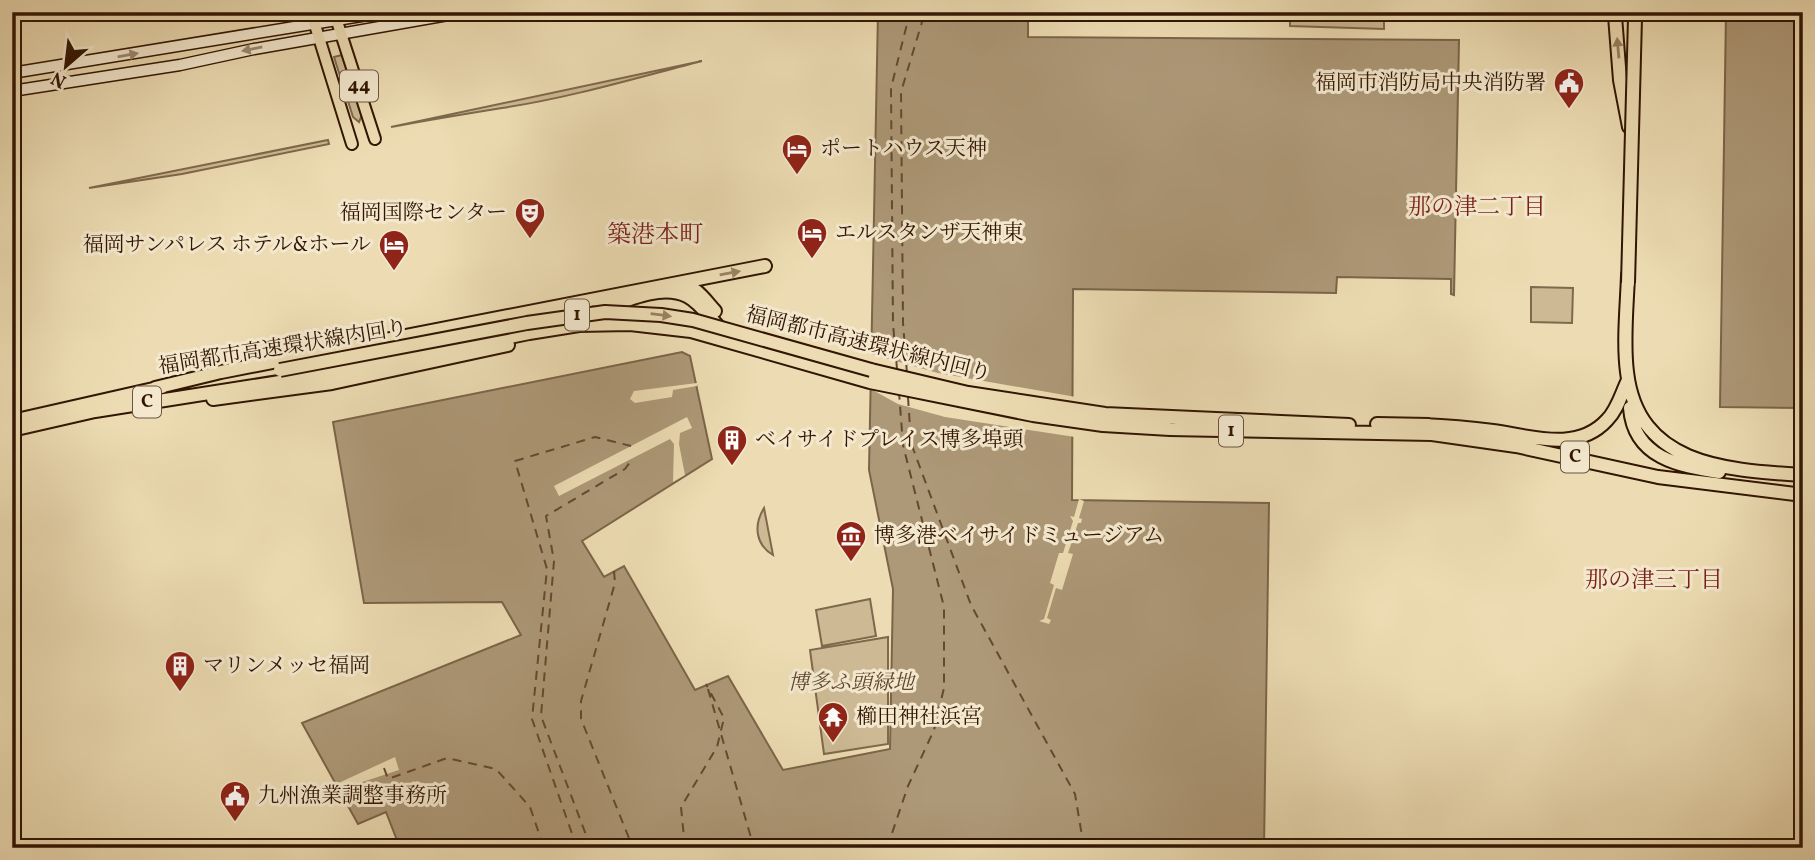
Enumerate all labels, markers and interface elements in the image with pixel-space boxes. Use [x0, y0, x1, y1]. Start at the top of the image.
north arrow [32, 32, 102, 102]
one-way arrow [1612, 37, 1623, 59]
one-way arrow [241, 44, 263, 55]
one-way arrow [117, 49, 139, 60]
text: N [47, 64, 71, 94]
public building icon: 福岡市消防局中央消防署 [1552, 66, 1586, 110]
place label: 福岡市消防局中央消防署 [1315, 69, 1546, 98]
road number: 44 [340, 71, 378, 102]
hotel icon: ポートハウス天神 [780, 132, 814, 176]
place label: ポートハウス天神 [820, 135, 987, 164]
district label: 那の津二丁目 [1408, 192, 1546, 224]
theatre icon: 福岡国際センター [513, 196, 547, 240]
place label: 福岡国際センター [340, 199, 507, 228]
hotel icon: エルスタンザ天神東 [795, 216, 829, 260]
district label: 築港本町 [607, 219, 703, 253]
place label: エルスタンザ天神東 [835, 219, 1023, 248]
hotel icon: 福岡サンパレス ホテル&ホール [377, 228, 411, 272]
place label: 福岡サンパレス ホテル&ホール [83, 231, 371, 260]
one-way arrow [719, 267, 741, 278]
road number: 1 [565, 300, 589, 330]
street label: 福岡都市高速環状線内回り [742, 300, 994, 390]
one-way arrow [650, 310, 672, 321]
street label: 福岡都市高速環状線内回り [156, 314, 410, 382]
road number: C [133, 386, 161, 418]
road number: 1 [1219, 416, 1243, 446]
building icon: ベイサイドプレイス博多埠頭 [715, 423, 749, 467]
place label: ベイサイドプレイス博多埠頭 [755, 426, 1024, 455]
road number: C [1561, 442, 1589, 472]
museum icon: 博多港ベイサイドミュージアム [834, 519, 868, 563]
place label: 博多港ベイサイドミュージアム [874, 522, 1164, 551]
district label: 那の津三丁目 [1585, 565, 1723, 597]
building icon: マリンメッセ福岡 [163, 649, 197, 693]
place label: マリンメッセ福岡 [203, 652, 370, 681]
park label: 博多ふ頭緑地 [788, 669, 916, 698]
temple icon: 櫛田神社浜宮 [816, 700, 850, 744]
place label: 櫛田神社浜宮 [856, 703, 982, 732]
public building icon: 九州漁業調整事務所 [218, 779, 252, 823]
place label: 九州漁業調整事務所 [258, 782, 447, 811]

